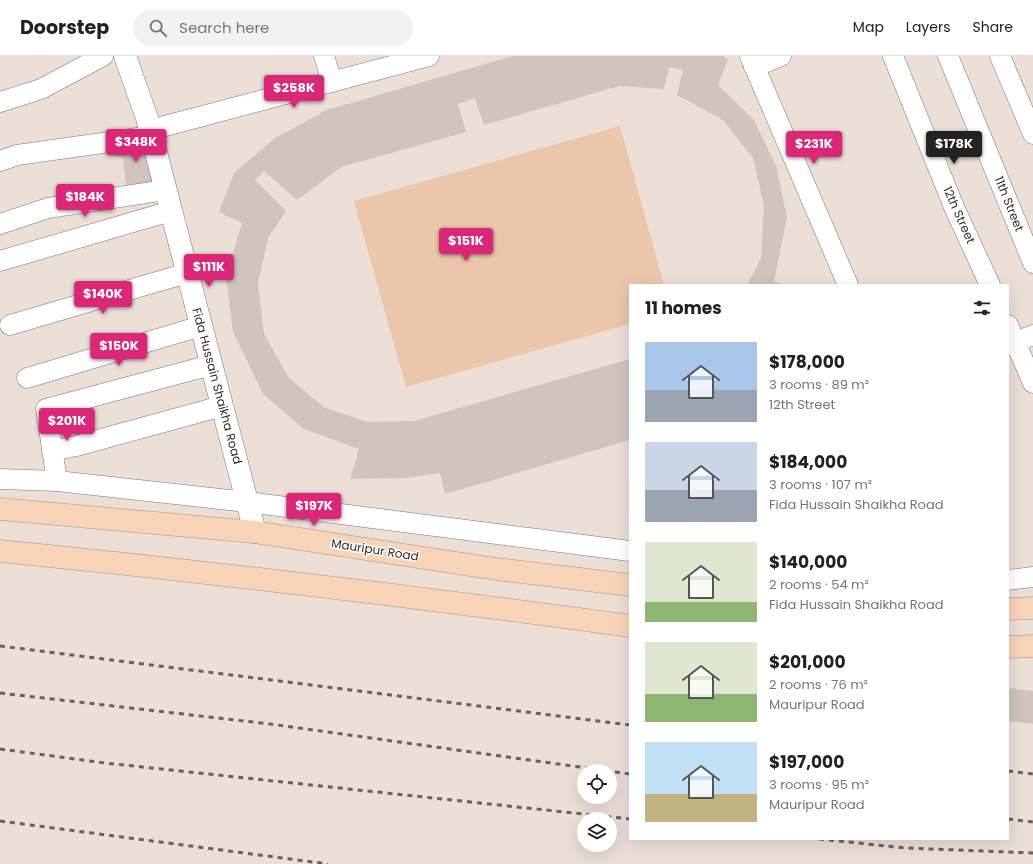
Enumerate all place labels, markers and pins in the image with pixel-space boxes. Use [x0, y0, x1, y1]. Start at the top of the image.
pin: $258K [266, 75, 322, 109]
pin: $348K [108, 129, 164, 163]
pin: $231K [786, 131, 842, 165]
pin: $178K [926, 131, 982, 165]
pin: $184K [57, 184, 113, 218]
pin: $151K [438, 228, 494, 262]
pin: $111K [181, 254, 237, 288]
pin: $140K [75, 281, 131, 315]
pin: $150K [91, 333, 147, 367]
pin: $201K [39, 408, 95, 442]
pin: $197K [286, 493, 342, 527]

